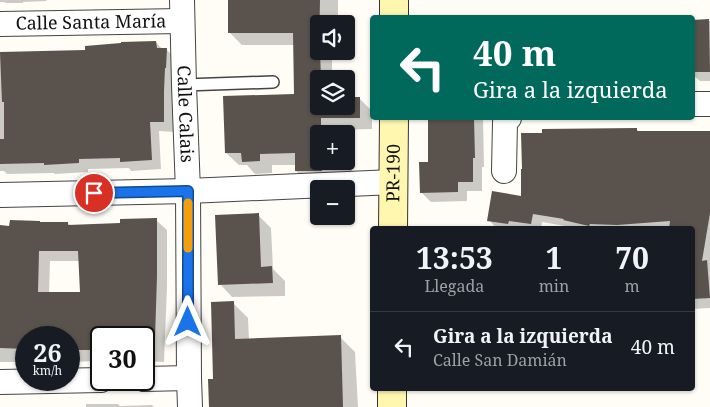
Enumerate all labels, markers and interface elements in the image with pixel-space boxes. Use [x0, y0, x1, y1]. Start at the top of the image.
street label: Calle Santa María [15, 8, 167, 35]
map controls [310, 15, 355, 225]
button: sound [310, 15, 355, 60]
text: 40 m [473, 29, 556, 76]
icon: left [390, 35, 455, 100]
street label: Calle Calais [173, 65, 200, 163]
button: layers [310, 70, 355, 115]
text: Gira a la izquierda [473, 74, 668, 104]
button: + [310, 125, 355, 170]
street label: PR-190 [380, 144, 405, 202]
pin [73, 172, 115, 214]
icon: arrive [80, 179, 108, 207]
button: − [310, 180, 355, 225]
text: 13:53 [416, 237, 493, 278]
text: 1 [546, 237, 562, 278]
text: 70 [615, 237, 649, 278]
text: Llegada [424, 275, 484, 297]
text: min [539, 275, 569, 297]
text: m [625, 275, 640, 297]
position arrow [161, 295, 213, 347]
text: Gira a la izquierda [433, 323, 613, 349]
speed limit sign: 30 [90, 326, 155, 391]
icon: left [390, 333, 418, 361]
text: 40 m [631, 334, 675, 360]
text: 26 [33, 335, 62, 369]
text: Calle San Damián [433, 349, 567, 371]
text: km/h [33, 362, 62, 379]

